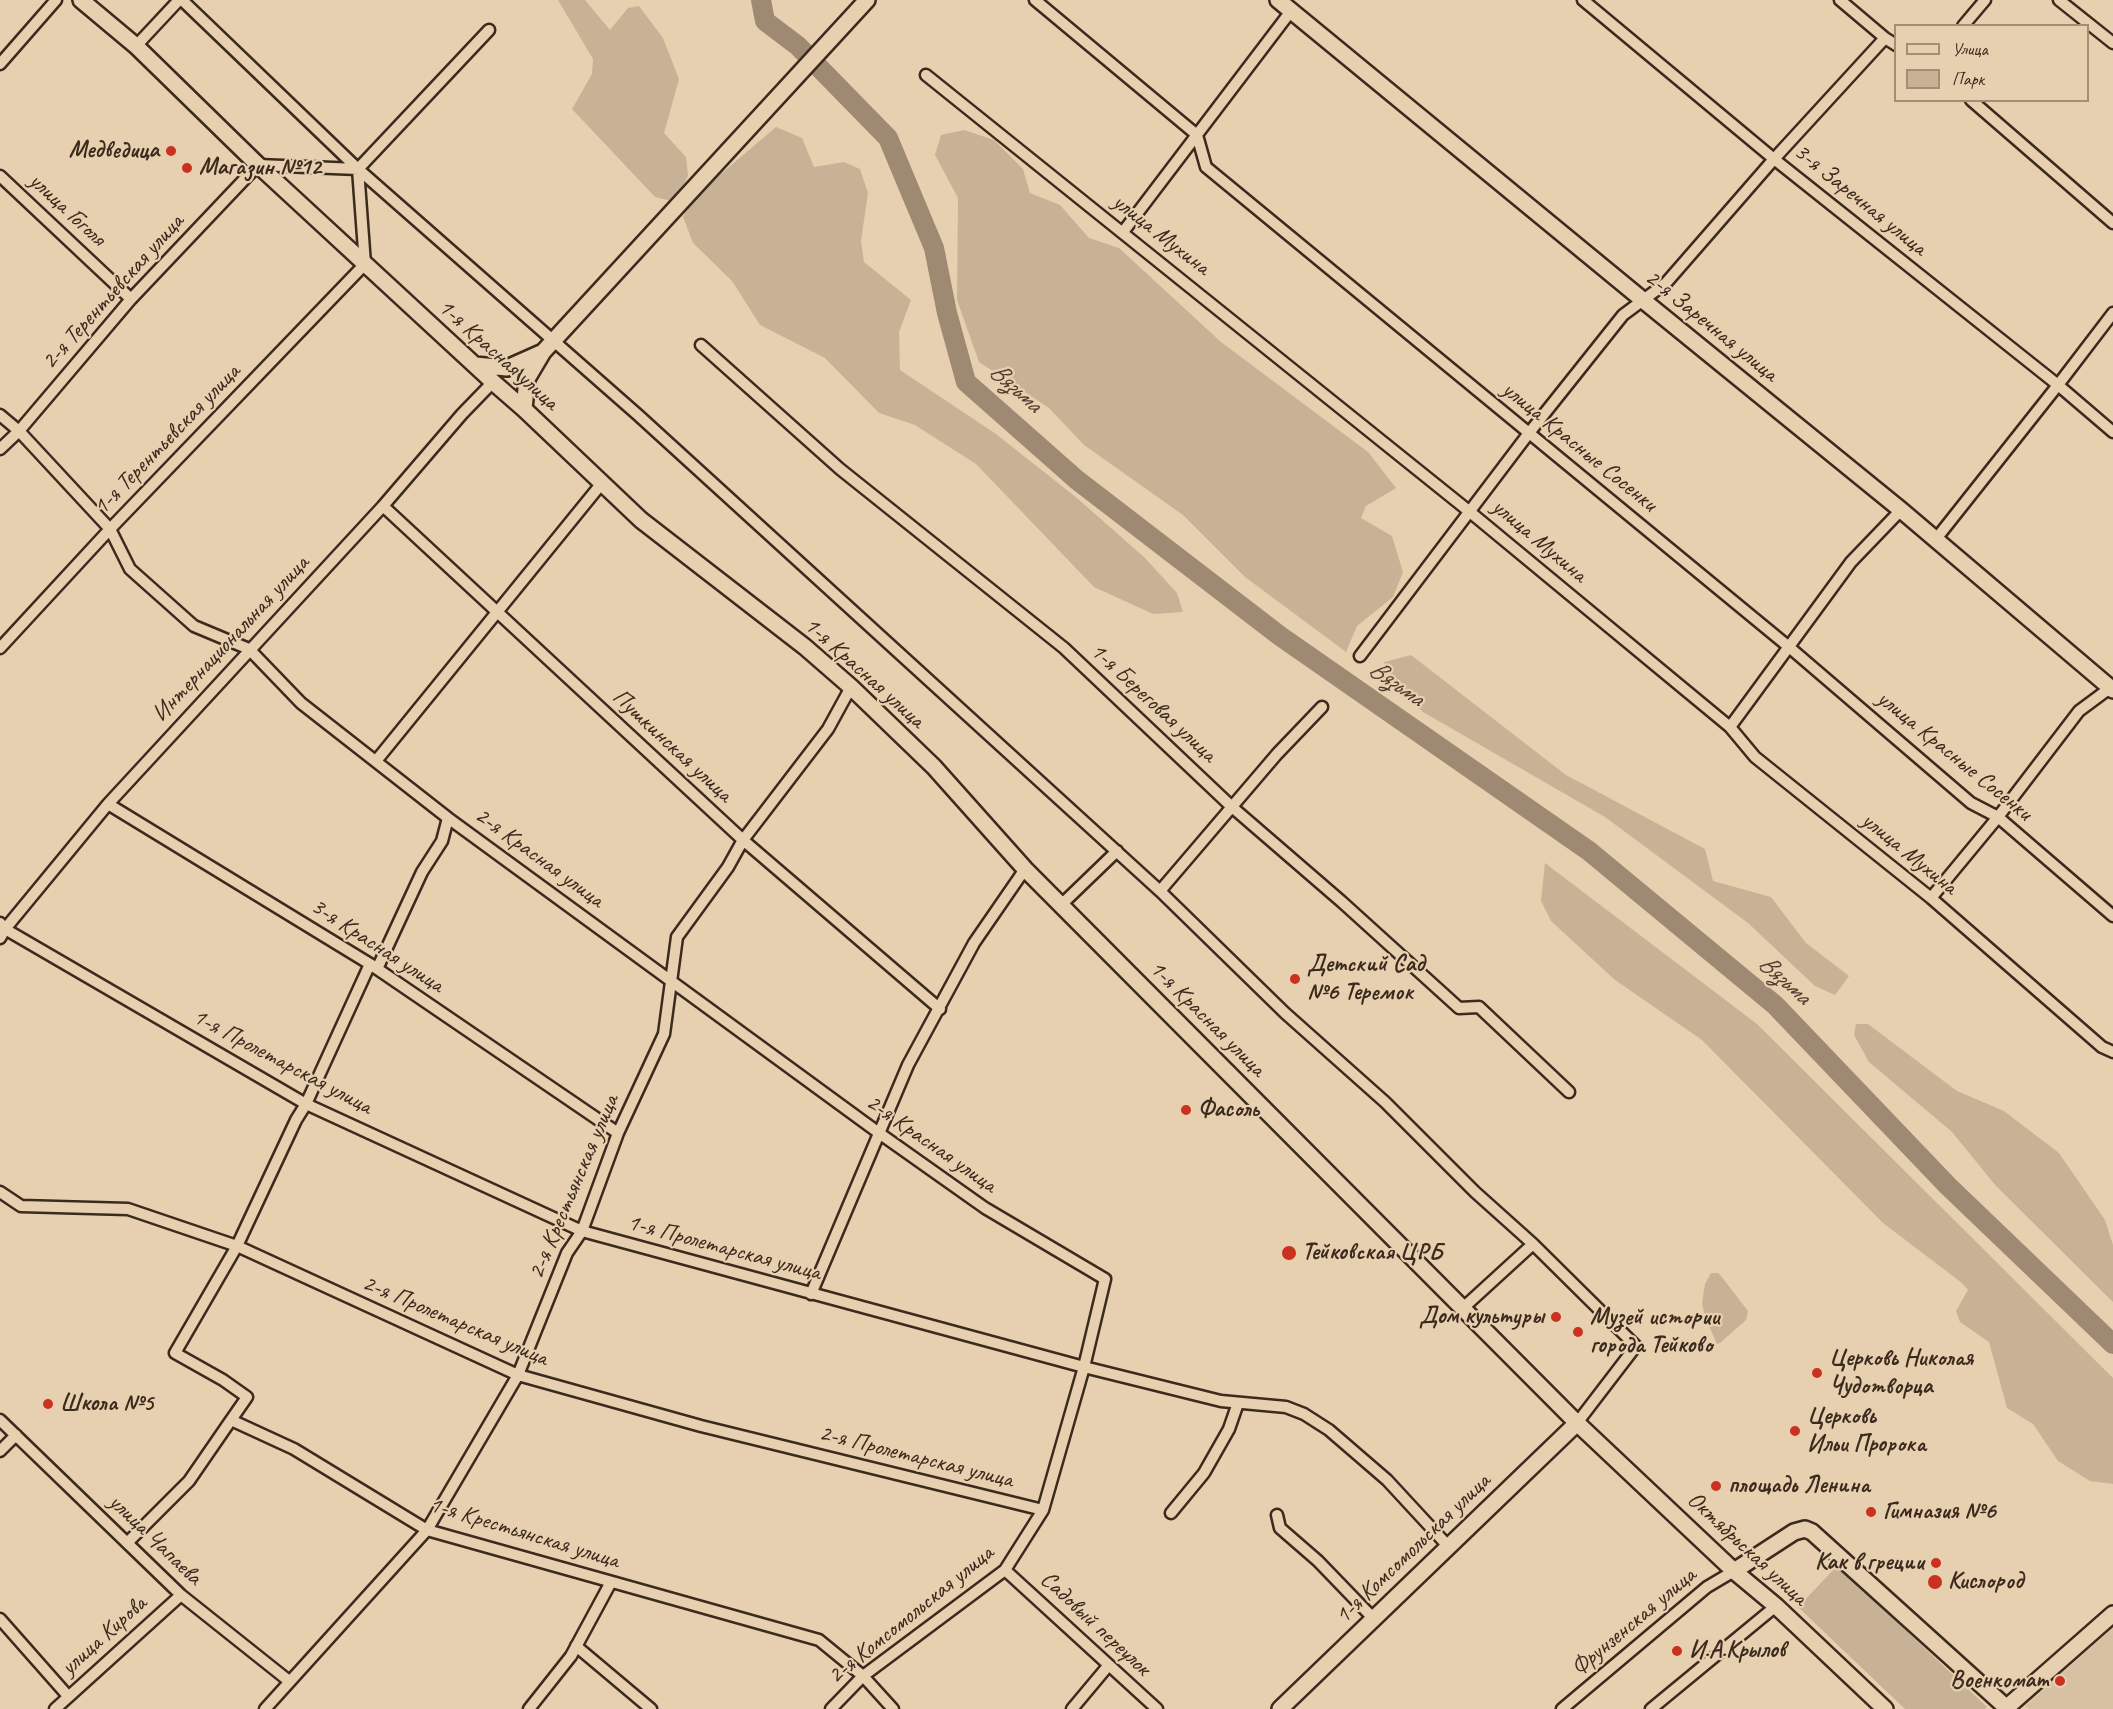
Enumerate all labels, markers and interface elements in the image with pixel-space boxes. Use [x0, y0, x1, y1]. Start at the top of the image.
legend [1894, 24, 2089, 102]
text: Улица [1952, 38, 1988, 60]
text: Парк [1952, 68, 1984, 90]
place label: Медведица [69, 137, 159, 165]
street label: 3-я Заречная улица [1788, 138, 1932, 262]
marker: Медведица [164, 144, 178, 158]
place label: Магазин №12 [199, 154, 321, 182]
marker: Магазин №12 [180, 161, 194, 175]
street label: улица Гоголя [22, 167, 112, 253]
street label: улица Мухина [1107, 188, 1215, 282]
street label: 2-я Терентьевская улица [36, 208, 190, 376]
street label: 2-я Заречная улица [1639, 264, 1783, 388]
street label: 1-я Красная улица [432, 293, 564, 417]
water label: Вязьма [982, 356, 1048, 420]
street label: 1-я Терентьевская улица [87, 358, 247, 522]
street label: улица Красные Сосенки [1496, 376, 1662, 518]
street label: улица Мухина [1485, 493, 1593, 589]
street label: Интернациональная улица [146, 550, 316, 728]
street label: 1-я Красная улица [798, 611, 930, 735]
street label: 1-я Береговая улица [1084, 637, 1222, 769]
water label: Вязьма [1362, 654, 1430, 714]
street label: Пушкинская улица [606, 683, 738, 809]
street label: улица Красные Сосенки [1871, 685, 2037, 827]
street label: 2-я Красная улица [469, 801, 609, 915]
street label: улица Мухина [1855, 806, 1963, 902]
street label: 3-я Красная улица [305, 892, 449, 1000]
water label: Вязьма [1751, 948, 1817, 1012]
place label: Детский Сад №6 Теремок [1307, 951, 1425, 1007]
street label: 1-я Красная улица [1143, 955, 1271, 1083]
marker: Детский Сад №6 Теремок [1288, 972, 1302, 986]
street label: 1-я Пролетарская улица [187, 1003, 377, 1121]
street label: 2-я Красная улица [860, 1088, 1002, 1200]
street label: 2-я Крестьянская улица [522, 1091, 626, 1283]
place label: Фасоль [1198, 1096, 1259, 1124]
marker: Фасоль [1179, 1103, 1193, 1117]
street label: 1-я Пролетарская улица [624, 1208, 824, 1288]
place label: Тейковская ЦРБ [1302, 1239, 1443, 1267]
marker: Тейковская ЦРБ [1280, 1244, 1298, 1262]
street label: 2-я Пролетарская улица [358, 1269, 552, 1373]
place label: Дом культуры [1419, 1303, 1544, 1331]
place label: Музей истории города Тейково [1590, 1304, 1719, 1360]
marker: Дом культуры [1549, 1310, 1563, 1324]
marker: Музей истории города Тейково [1571, 1325, 1585, 1339]
place label: Церковь Николая Чудотворца [1829, 1345, 1973, 1401]
marker: Церковь Николая Чудотворца [1810, 1366, 1824, 1380]
place label: Школа №5 [60, 1390, 153, 1418]
marker: Школа №5 [41, 1397, 55, 1411]
place label: Церковь Ильи Пророка [1807, 1403, 1926, 1459]
street label: 2-я Пролетарская улица [816, 1419, 1016, 1495]
marker: Церковь Ильи Пророка [1788, 1424, 1802, 1438]
street label: 1-я Комсомольская улица [1329, 1467, 1497, 1631]
place label: площадь Ленина [1728, 1472, 1870, 1500]
marker: площадь Ленина [1709, 1479, 1723, 1493]
street label: Октябрьская улица [1681, 1486, 1813, 1612]
street label: улица Чапаева [102, 1488, 208, 1592]
street label: 1-я Крестьянская улица [425, 1490, 623, 1576]
place label: Гимназия №6 [1883, 1498, 1996, 1526]
marker: Гимназия №6 [1864, 1505, 1878, 1519]
street label: 2-я Комсомольская улица [822, 1539, 1000, 1691]
place label: Как в греции [1815, 1549, 1924, 1577]
marker: Как в греции [1929, 1556, 1943, 1570]
street label: Фрунзенская улица [1566, 1562, 1702, 1682]
street label: Садовый переулок [1034, 1565, 1156, 1683]
place label: Кислород [1948, 1568, 2023, 1596]
marker: Кислород [1926, 1573, 1944, 1591]
street label: улица Кирова [55, 1590, 153, 1682]
place label: И.А.Крылов [1689, 1637, 1785, 1665]
marker: И.А.Крылов [1670, 1644, 1684, 1658]
place label: Военкомат [1950, 1667, 2048, 1695]
marker: Военкомат [2053, 1674, 2067, 1688]

